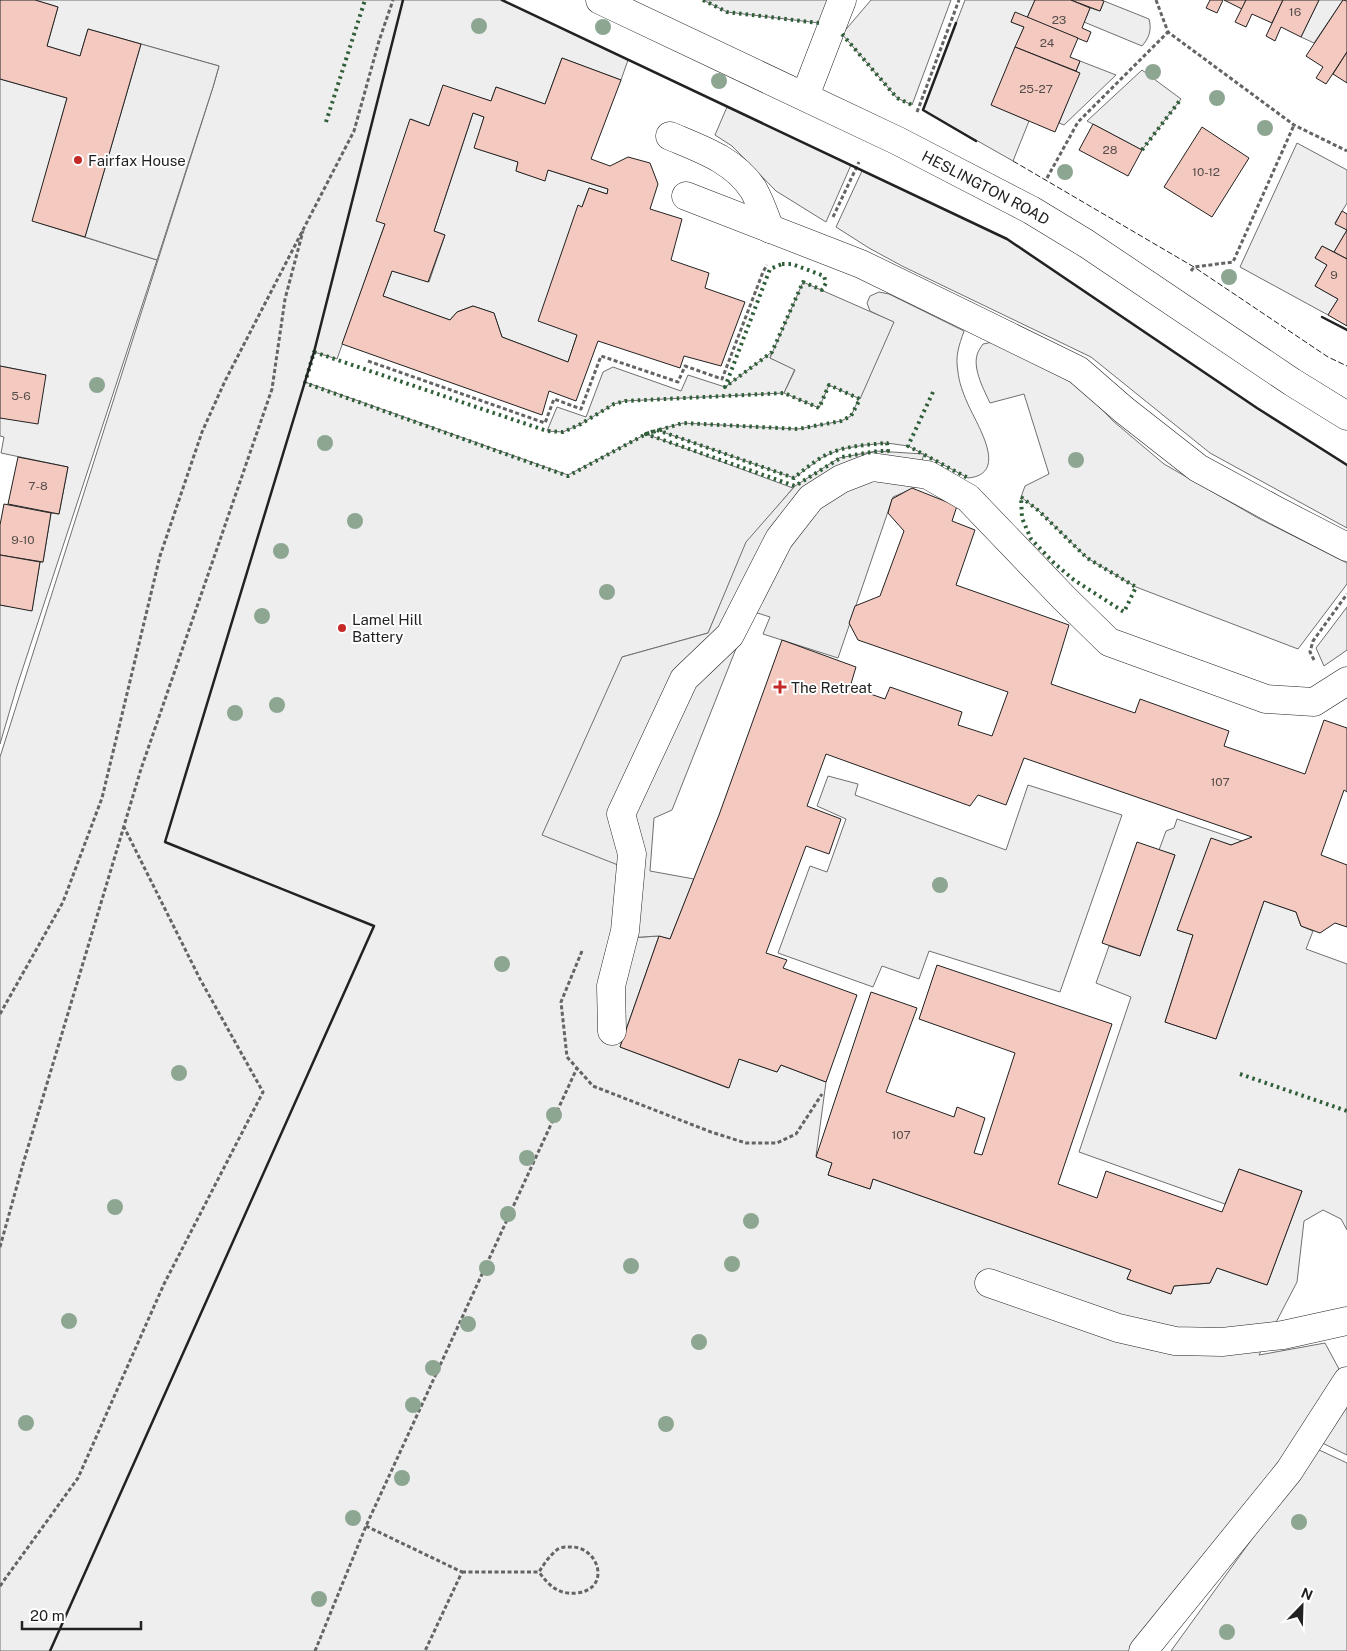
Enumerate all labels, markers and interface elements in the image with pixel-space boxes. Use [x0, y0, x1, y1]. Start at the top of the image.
house number: 16 [1289, 5, 1301, 19]
house number: 23 [1052, 13, 1066, 27]
house number: 24 [1040, 36, 1055, 50]
house number: 25-27 [1019, 82, 1053, 96]
house number: 28 [1103, 143, 1118, 157]
street label: HESLINGTON ROAD [919, 147, 1053, 228]
place label: Fairfax House [88, 152, 186, 169]
marker: Fairfax House [72, 154, 84, 166]
house number: 10-12 [1192, 165, 1220, 179]
house number: 9 [1330, 268, 1338, 282]
house number: 5-6 [11, 389, 31, 403]
house number: 7-8 [28, 479, 48, 493]
house number: 9-10 [11, 533, 35, 547]
place label: Lamel Hill Battery [352, 611, 423, 645]
marker: Lamel Hill Battery [336, 622, 348, 634]
place label: The Retreat [791, 679, 873, 696]
marker: The Retreat [773, 680, 787, 694]
house number: 107 [1210, 775, 1230, 789]
house number: 107 [891, 1128, 911, 1142]
north arrow [1277, 1581, 1327, 1631]
text: N [1299, 1585, 1315, 1604]
scale bar [22, 1598, 141, 1630]
text: 20 m [30, 1607, 65, 1624]

